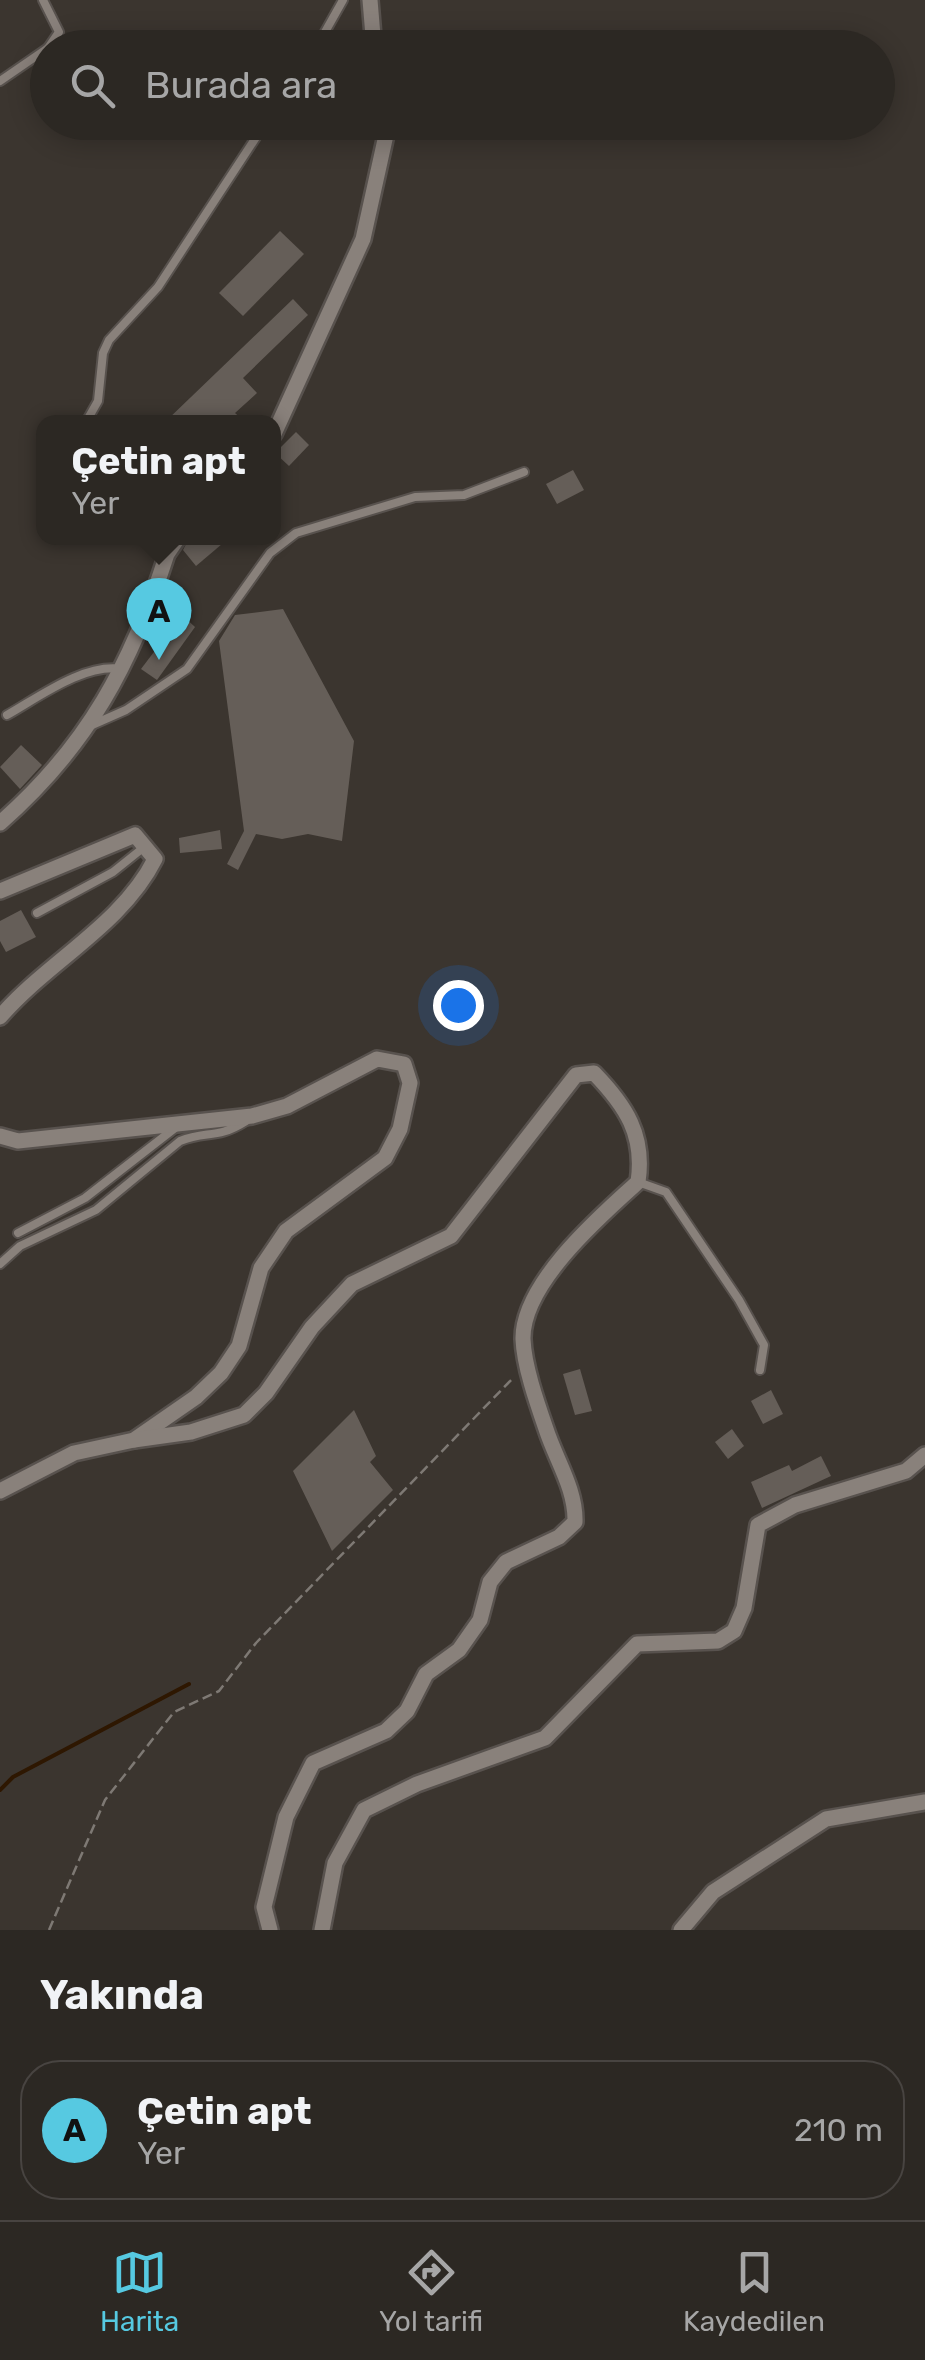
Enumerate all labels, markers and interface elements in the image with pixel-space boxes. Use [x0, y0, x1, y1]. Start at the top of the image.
search box [30, 30, 895, 140]
icon: search [65, 58, 120, 113]
text: Burada ara [145, 62, 337, 108]
popup [36, 415, 281, 545]
text: Çetin apt [71, 438, 246, 484]
text: Yer [71, 484, 119, 522]
pin: A [126, 578, 192, 660]
your location [433, 980, 484, 1031]
text: Yakında [40, 1970, 204, 2020]
text: Çetin apt [137, 2088, 311, 2134]
text: A [63, 2111, 86, 2149]
text: 210 m [794, 2111, 883, 2149]
text: Yer [137, 2134, 185, 2172]
tab: Harita [100, 2245, 179, 2338]
tab: Yol tarifi [379, 2245, 483, 2338]
tab: Kaydedilen [683, 2245, 825, 2338]

